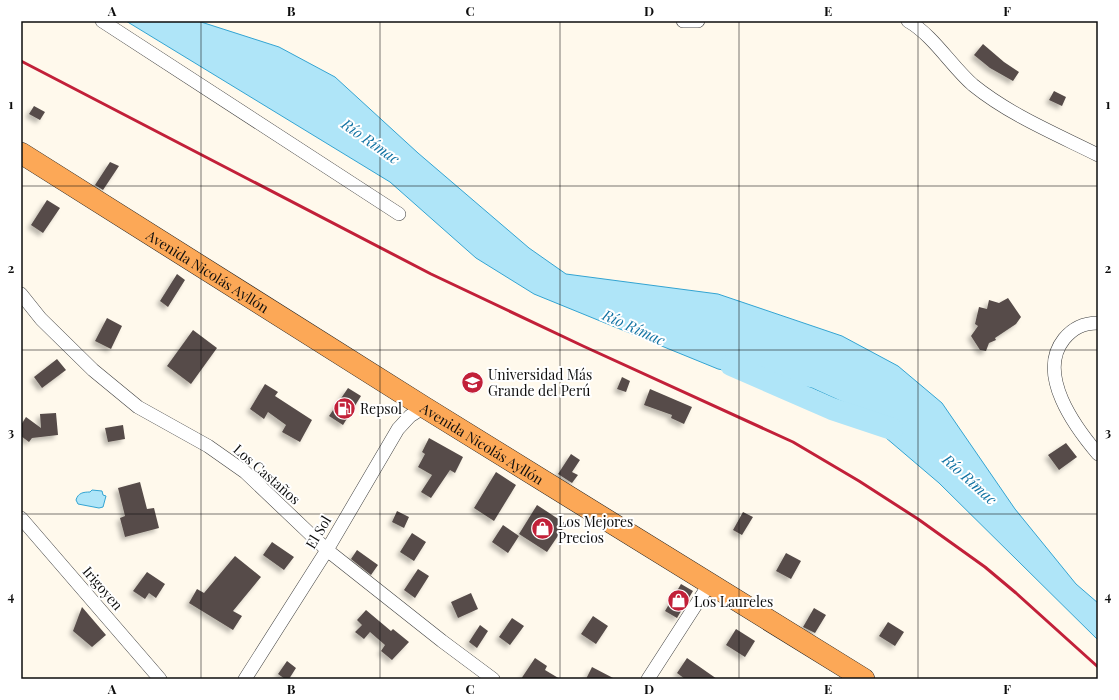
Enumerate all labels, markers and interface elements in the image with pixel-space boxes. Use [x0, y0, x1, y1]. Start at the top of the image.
text: A [107, 2, 117, 19]
text: B [287, 2, 296, 19]
text: C [465, 2, 475, 19]
text: D [644, 2, 654, 19]
text: E [824, 2, 832, 19]
text: F [1003, 2, 1011, 19]
text: 1 [9, 95, 14, 112]
text: 1 [1106, 95, 1111, 112]
water label: Río Rímac [337, 113, 404, 169]
street label: Avenida Nicolás Ayllón [142, 225, 273, 317]
text: 2 [8, 259, 15, 276]
text: 2 [1105, 259, 1112, 276]
water label: Río Rímac [599, 304, 669, 350]
place label: Universidad Más Grande del Perú [488, 365, 592, 400]
school or university icon: Universidad Más Grande del Perú [460, 369, 486, 395]
fuel station icon: Repsol [331, 395, 357, 421]
street label: Avenida Nicolás Ayllón [416, 397, 548, 489]
place label: Repsol [360, 399, 402, 418]
text: 3 [8, 423, 14, 440]
text: 3 [1105, 423, 1111, 440]
street label: Los Castaños [230, 440, 304, 508]
water label: Río Rímac [938, 449, 1002, 509]
street label: El Sol [301, 512, 335, 552]
place label: Los Mejores Precios [558, 512, 633, 547]
shop icon: Los Mejores Precios [529, 516, 555, 542]
street label: Irigoyen [79, 562, 128, 614]
text: 4 [8, 587, 15, 604]
text: 4 [1105, 587, 1112, 604]
shop icon: Los Laureles [666, 588, 692, 614]
place label: Los Laureles [694, 592, 773, 611]
text: A [107, 680, 117, 697]
text: B [287, 680, 296, 697]
text: C [465, 680, 475, 697]
text: D [644, 680, 654, 697]
text: E [824, 680, 832, 697]
text: F [1003, 680, 1011, 697]

